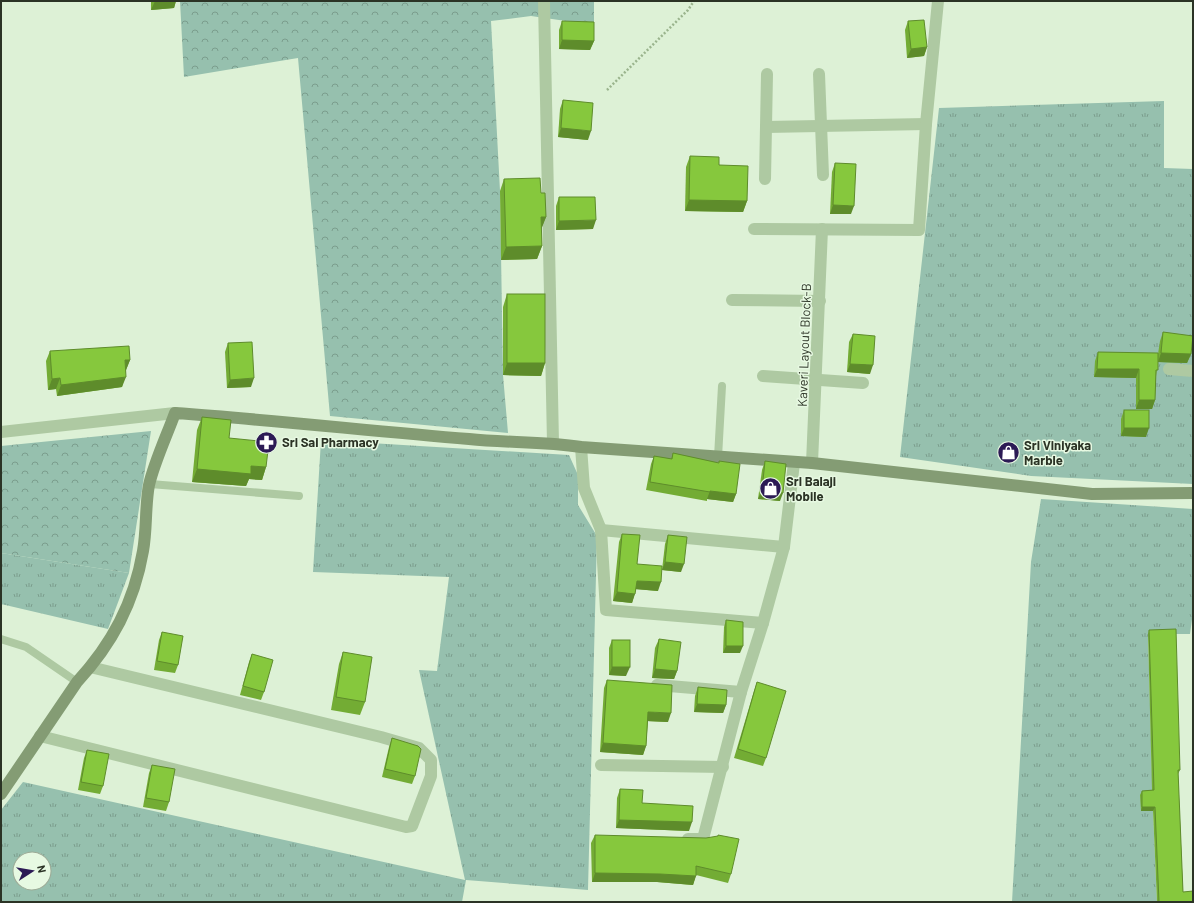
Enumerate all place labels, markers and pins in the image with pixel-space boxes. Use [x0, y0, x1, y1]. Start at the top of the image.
pharmacy icon: Sri Sai Pharmacy [254, 429, 280, 455]
place label: Sri Sai Pharmacy [282, 434, 379, 450]
place label: Sri Viniyaka Marble [1024, 437, 1091, 468]
shop icon: Sri Viniyaka Marble [996, 439, 1022, 465]
place label: Sri Balaji Mobile [786, 473, 836, 504]
shop icon: Sri Balaji Mobile [758, 475, 784, 501]

